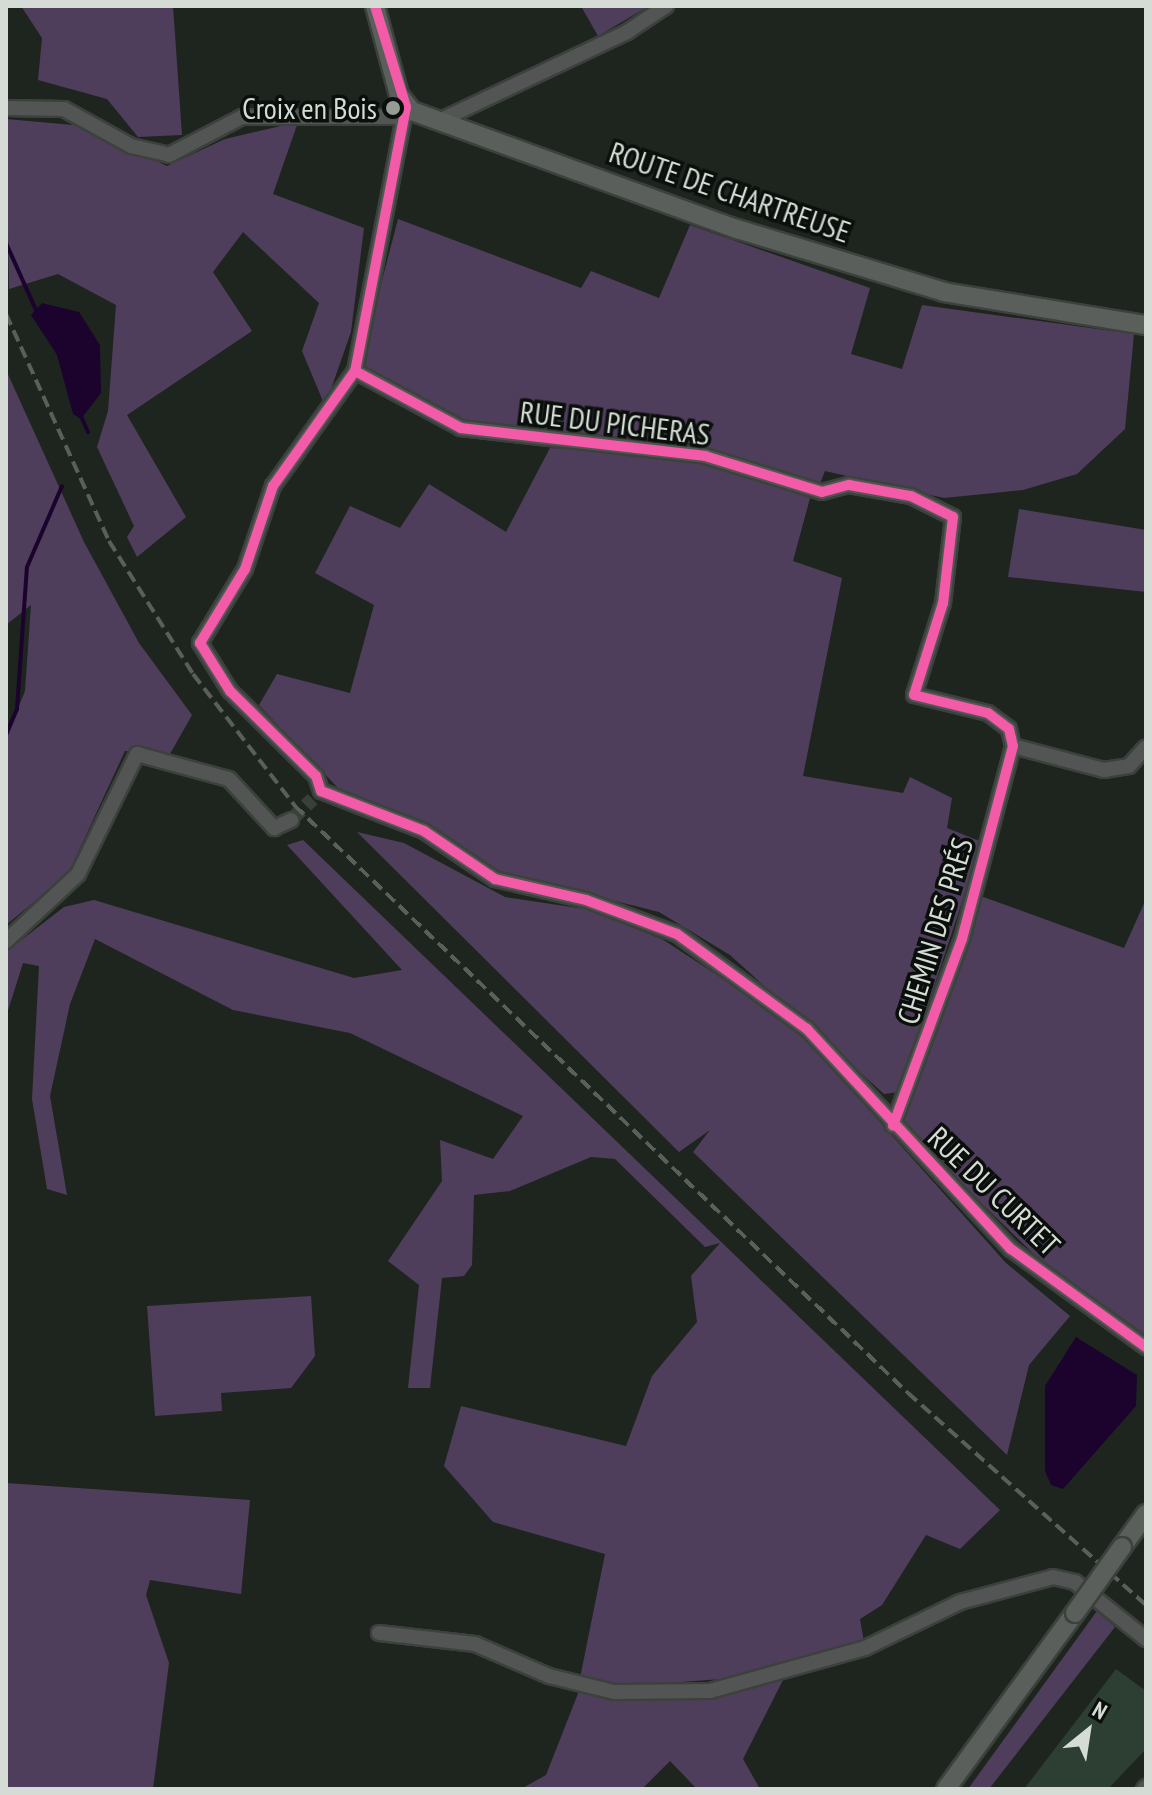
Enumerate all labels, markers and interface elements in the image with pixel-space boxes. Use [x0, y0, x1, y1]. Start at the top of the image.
place label: Croix en Bois [242, 90, 377, 126]
marker: Croix en Bois [384, 99, 402, 117]
street label: ROUTE DE CHARTREUSE [605, 134, 855, 250]
street label: RUE DU PICHERAS [518, 393, 712, 453]
street label: CHEMIN DES PRÉS [890, 834, 980, 1028]
street label: RUE DU CURTET [921, 1119, 1067, 1263]
north arrow [1048, 1691, 1128, 1771]
text: N [1088, 1695, 1112, 1725]

